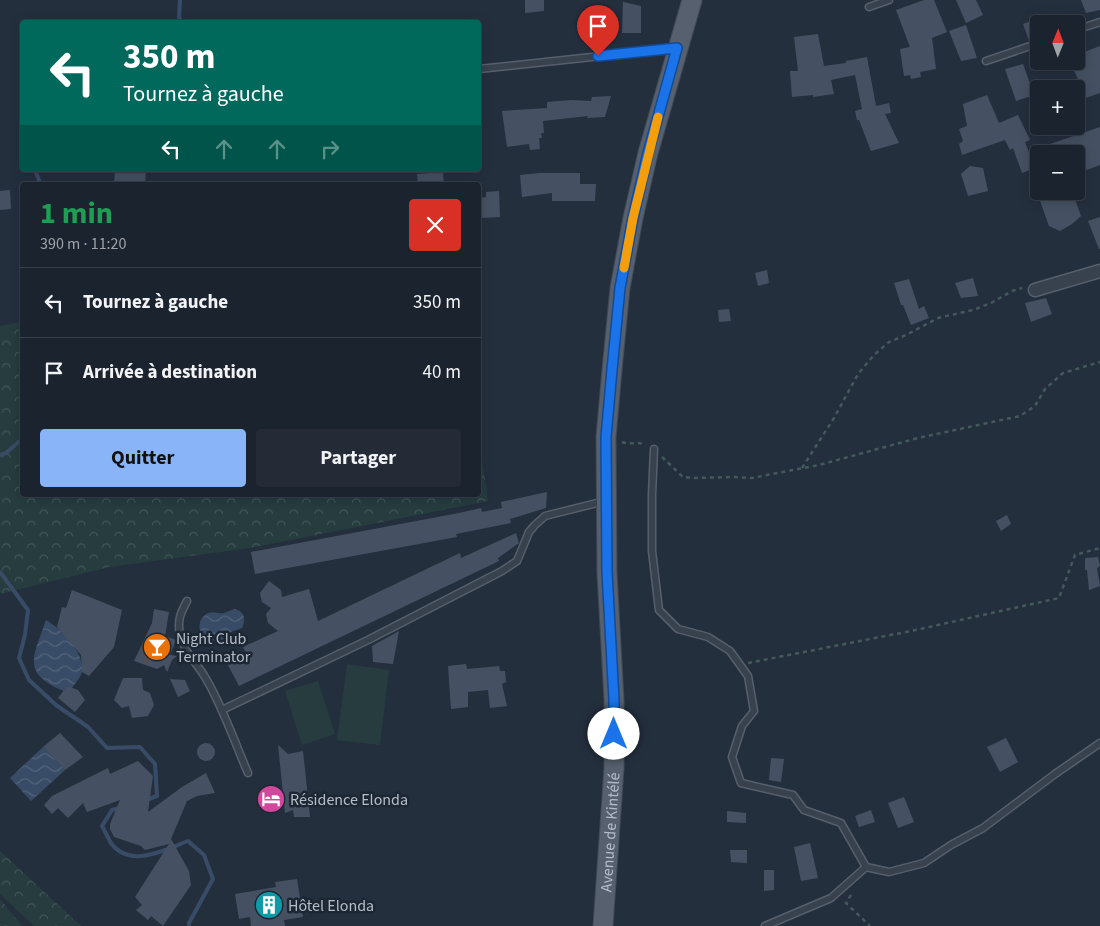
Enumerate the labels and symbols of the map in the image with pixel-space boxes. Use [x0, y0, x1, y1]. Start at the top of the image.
pin [577, 5, 619, 56]
north arrow [1030, 15, 1085, 70]
place label: Night Club Terminator [176, 628, 251, 668]
bar icon: Night Club Terminator [142, 632, 172, 662]
position arrow [587, 707, 639, 759]
street label: Avenue de Kintélé [595, 772, 626, 893]
hotel icon: Résidence Elonda [256, 784, 286, 814]
place label: Résidence Elonda [290, 789, 408, 811]
building icon: Hôtel Elonda [254, 890, 284, 920]
place label: Hôtel Elonda [288, 895, 374, 917]

